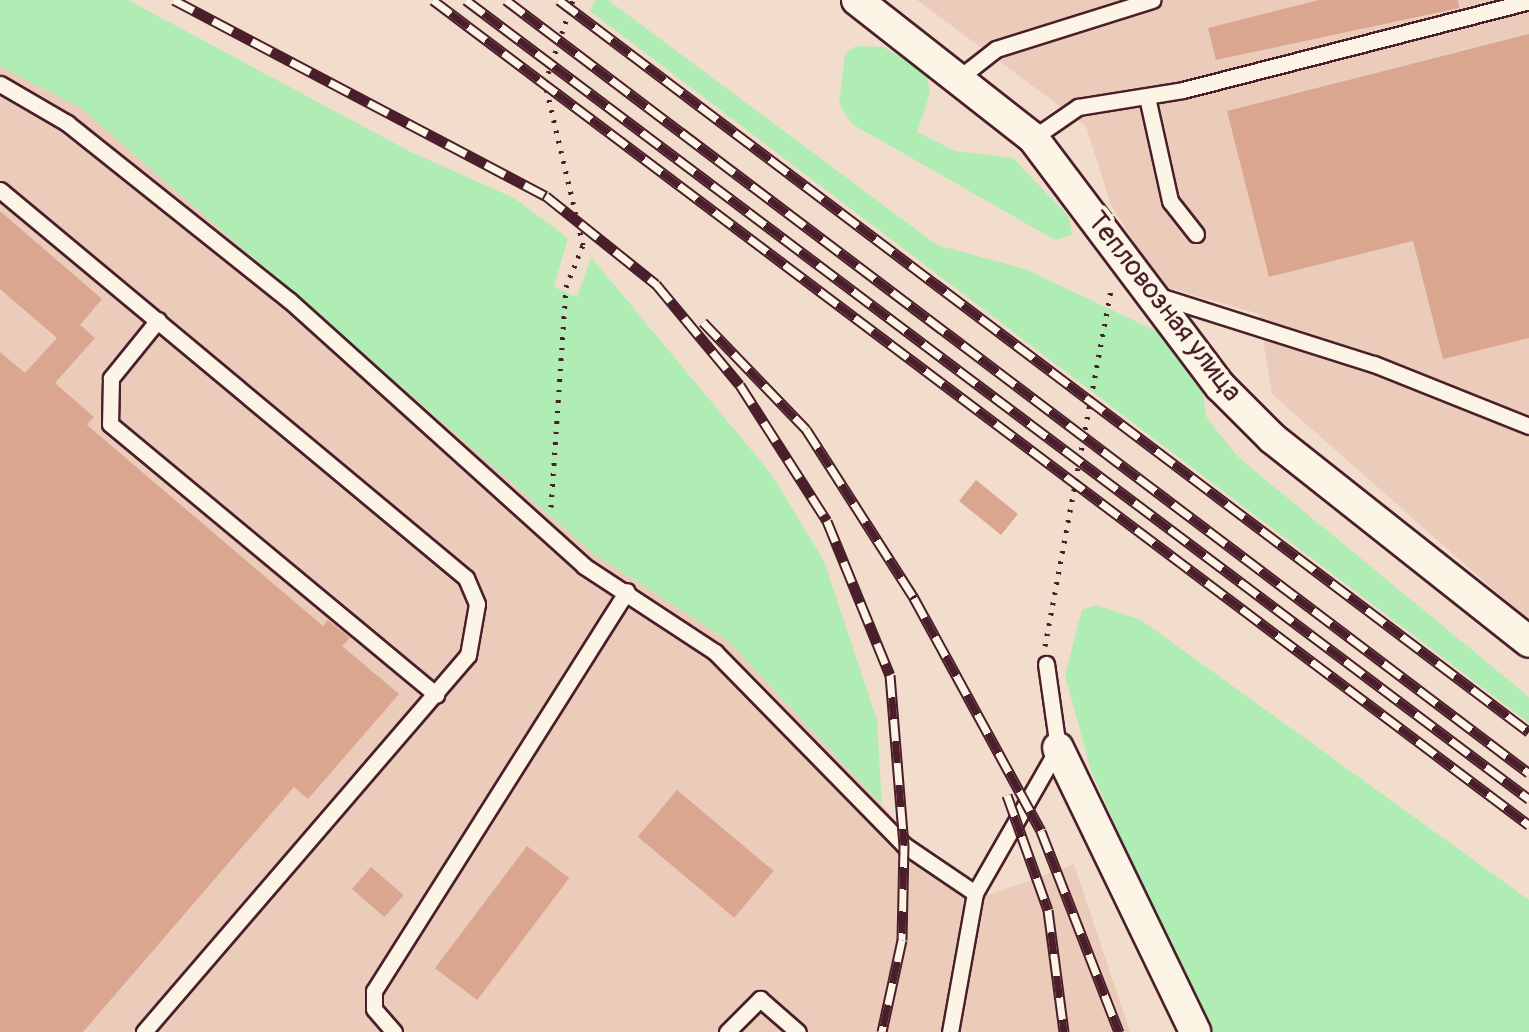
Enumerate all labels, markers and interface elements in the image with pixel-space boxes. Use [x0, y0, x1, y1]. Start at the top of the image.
street label: Тепловозная улица [1079, 205, 1249, 409]

